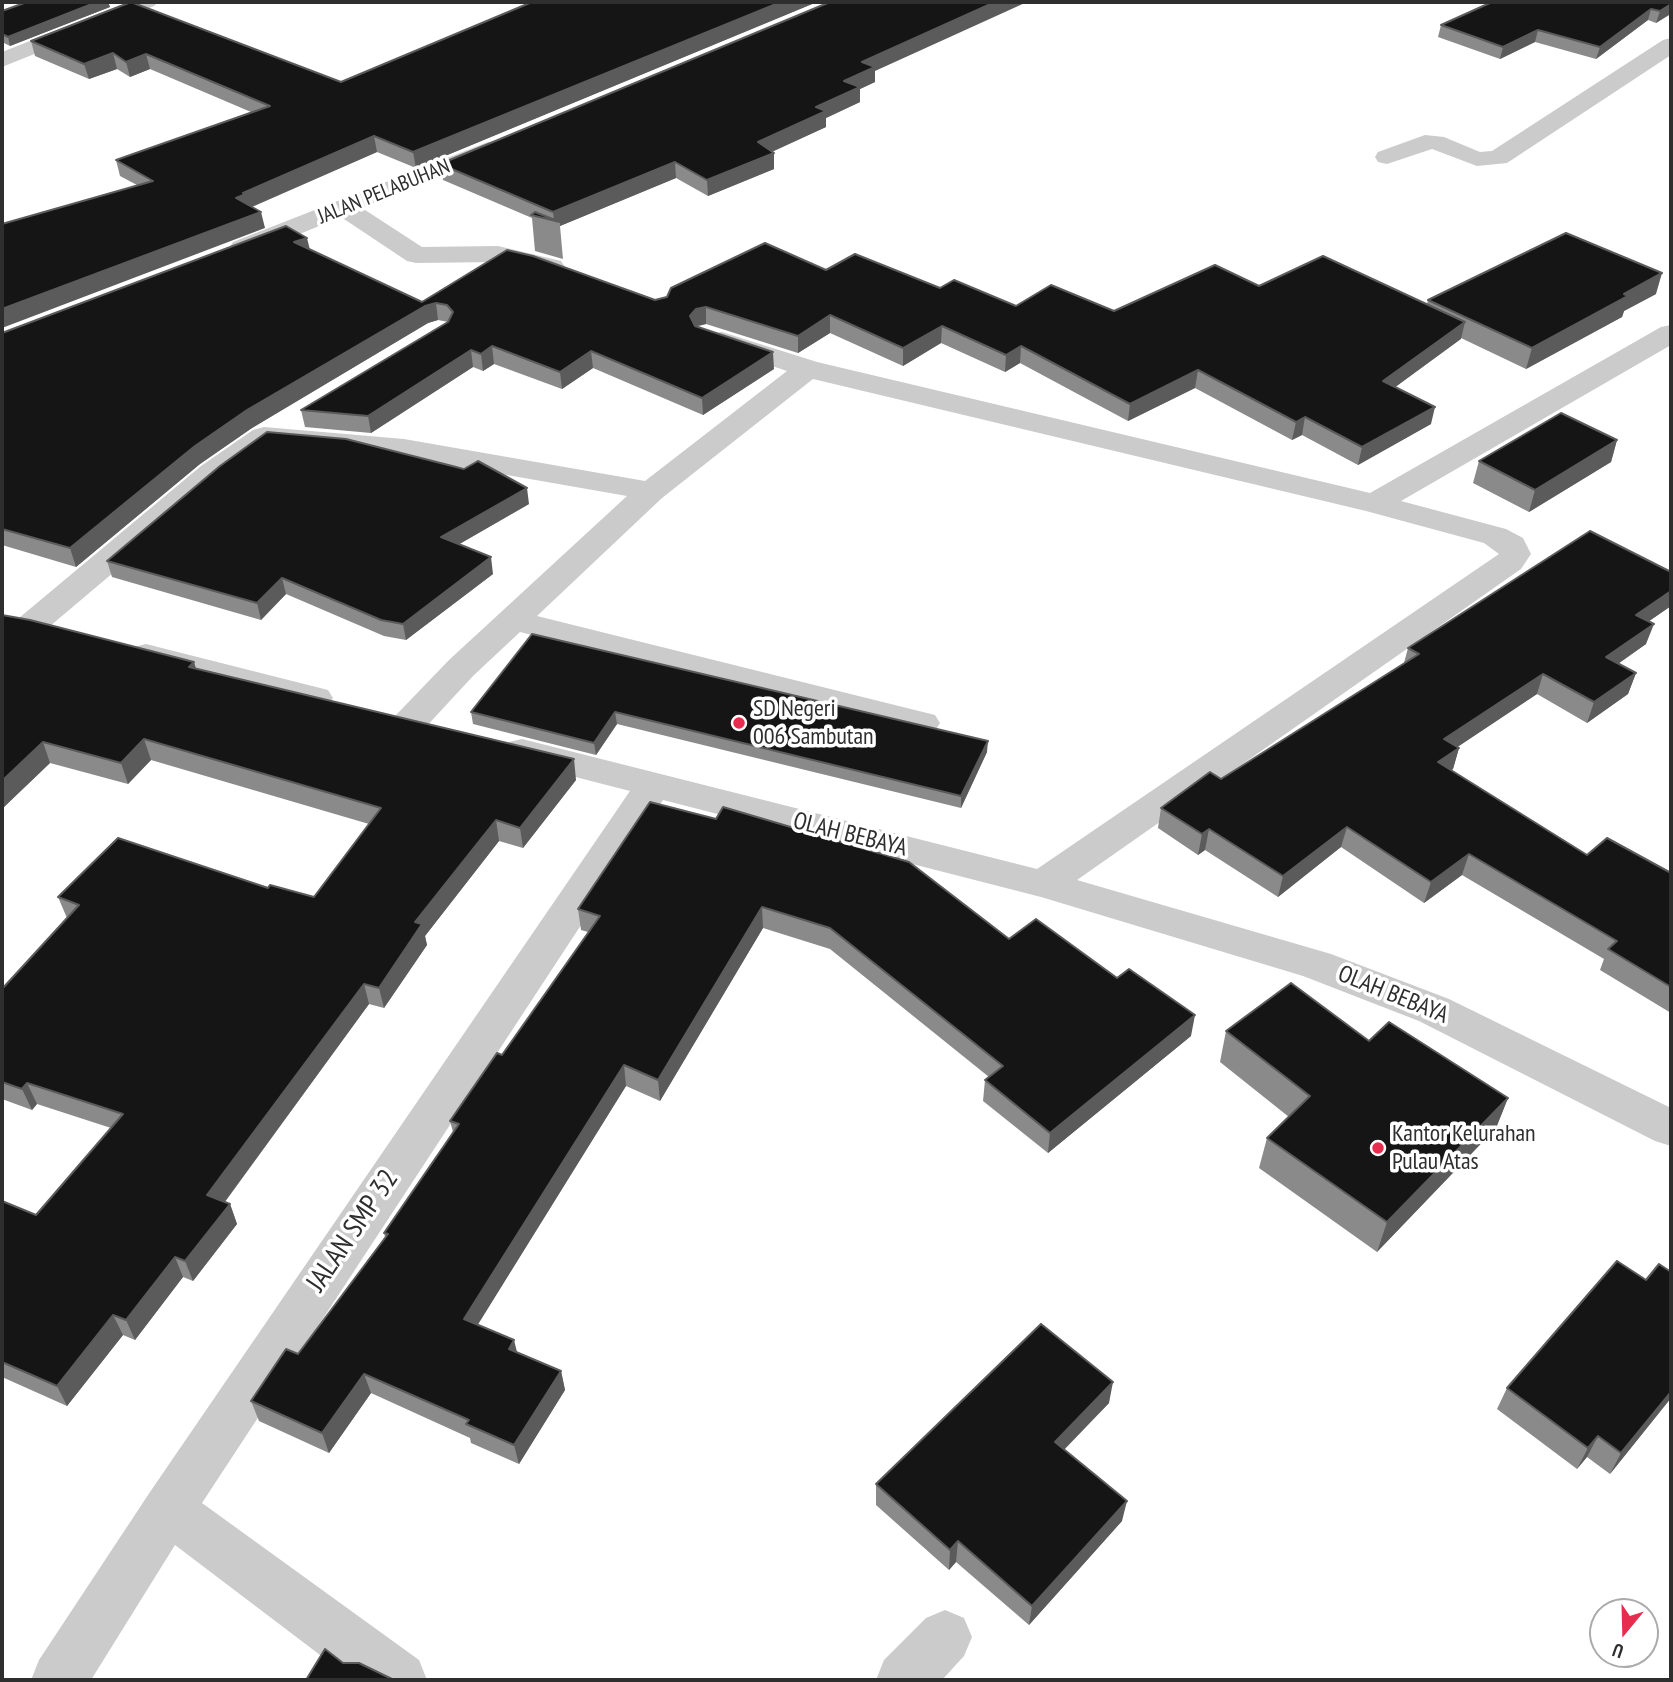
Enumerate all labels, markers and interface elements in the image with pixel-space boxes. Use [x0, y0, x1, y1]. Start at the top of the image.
street label: JALAN PELABUHAN [314, 154, 454, 230]
place label: SD Negeri 006 Sambutan [753, 695, 874, 751]
marker: SD Negeri 006 Sambutan [731, 715, 747, 731]
street label: OLAH BEBAYA [790, 807, 910, 863]
street label: OLAH BEBAYA [1334, 960, 1452, 1030]
place label: Kantor Kelurahan Pulau Atas [1392, 1120, 1536, 1176]
marker: Kantor Kelurahan Pulau Atas [1370, 1140, 1386, 1156]
street label: JALAN SMP 32 [300, 1164, 406, 1298]
north arrow [1589, 1598, 1659, 1668]
text: U [1609, 1638, 1626, 1664]

